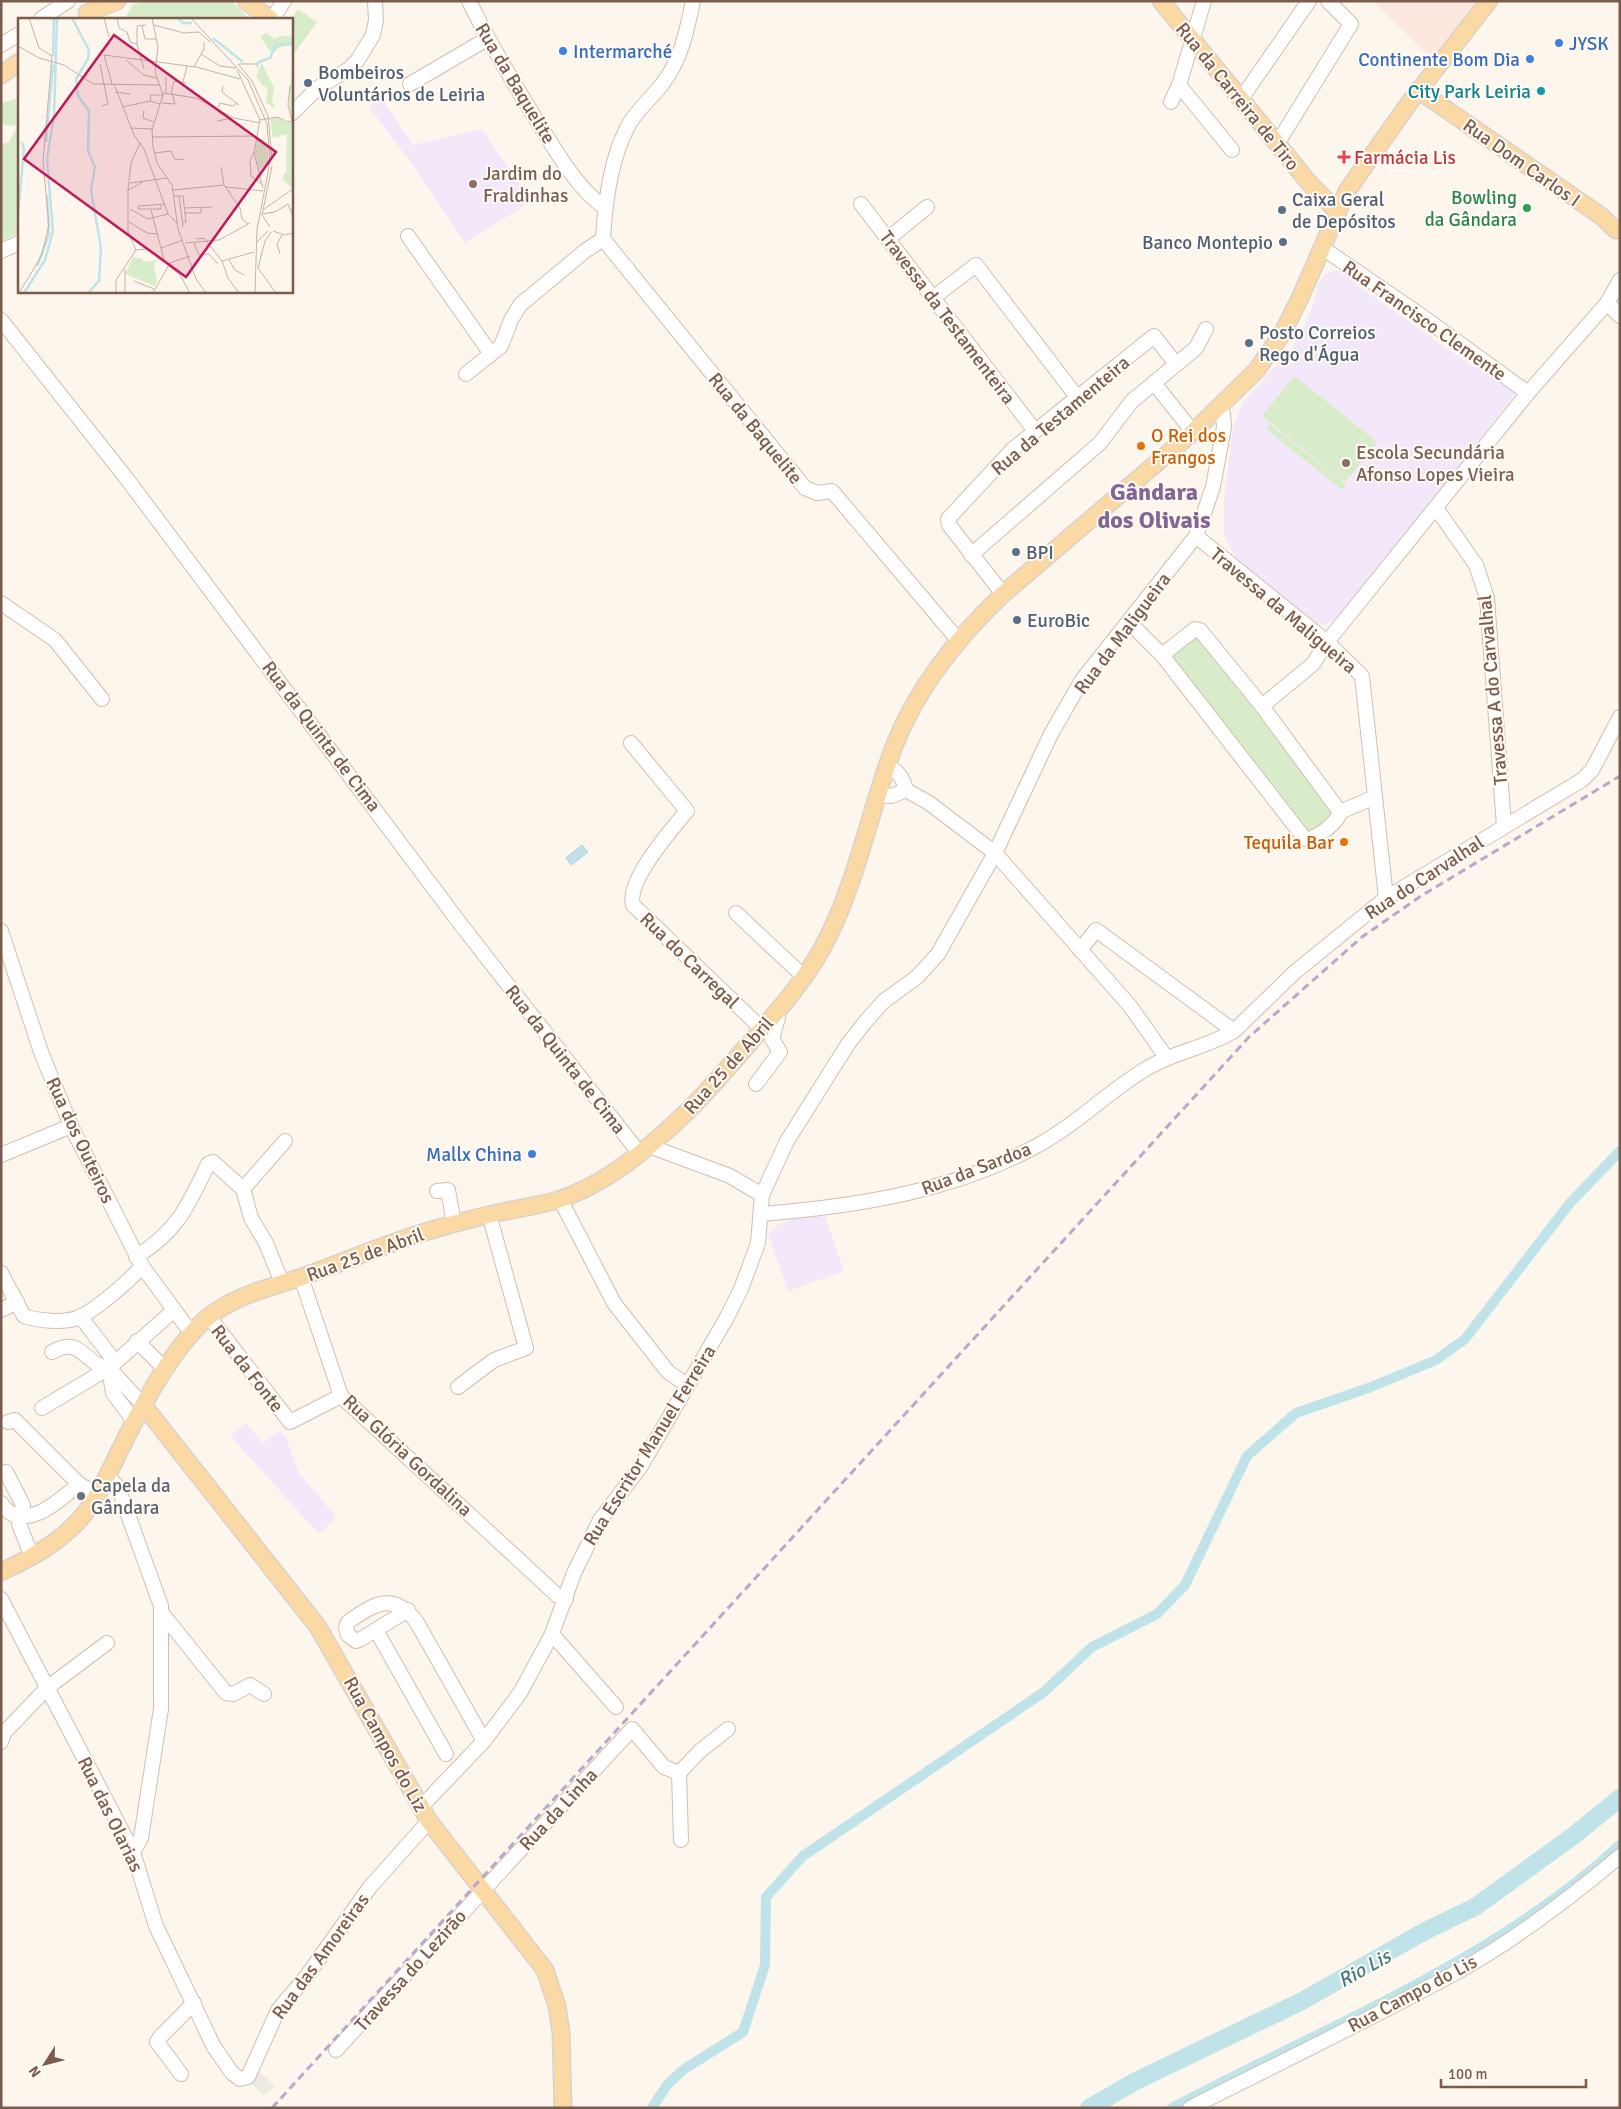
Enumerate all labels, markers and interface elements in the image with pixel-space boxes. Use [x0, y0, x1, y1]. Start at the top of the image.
inset map [18, 18, 292, 292]
street label: Rua da Carreira de Tiro [1170, 18, 1304, 176]
street label: Rua da Baquelite [470, 19, 561, 148]
place label: JYSK [1569, 32, 1609, 56]
marker: JYSK [1553, 37, 1565, 49]
place label: Intermarché [573, 40, 672, 64]
marker: Intermarché [557, 45, 569, 57]
place label: Continente Bom Dia [1358, 48, 1520, 72]
marker: Continente Bom Dia [1524, 53, 1536, 65]
place label: Bombeiros Voluntários de Leiria [318, 61, 485, 107]
marker: Bombeiros Voluntários de Leiria [302, 77, 314, 89]
place label: City Park Leiria [1408, 80, 1531, 104]
marker: City Park Leiria [1535, 85, 1547, 97]
street label: Rua Dom Carlos I [1458, 113, 1585, 212]
place label: Farmácia Lis [1354, 146, 1456, 170]
marker: Farmácia Lis [1338, 151, 1350, 163]
place label: Jardim do Fraldinhas [483, 162, 568, 208]
marker: Jardim do Fraldinhas [467, 178, 479, 190]
place label: Bowling da Gândara [1425, 186, 1517, 232]
place label: Caixa Geral de Depósitos [1292, 188, 1396, 234]
marker: Bowling da Gândara [1521, 202, 1533, 214]
marker: Caixa Geral de Depósitos [1276, 204, 1288, 216]
street label: Travessa da Testamenteira [874, 226, 1020, 409]
place label: Banco Montepio [1142, 231, 1273, 255]
marker: Banco Montepio [1277, 236, 1289, 248]
street label: Rua Francisco Clemente [1338, 255, 1511, 386]
place label: Posto Correios Rego d'Água [1259, 321, 1376, 367]
marker: Posto Correios Rego d'Água [1243, 337, 1255, 349]
street label: Rua da Testamenteira [986, 351, 1135, 481]
street label: Rua da Baquelite [703, 368, 808, 489]
place label: O Rei dos Frangos [1151, 424, 1226, 470]
marker: O Rei dos Frangos [1135, 440, 1147, 452]
place label: Escola Secundária Afonso Lopes Vieira [1356, 441, 1515, 487]
marker: Escola Secundária Afonso Lopes Vieira [1340, 457, 1352, 469]
district label: Gândara dos Olivais [1097, 477, 1211, 535]
place label: BPI [1026, 541, 1054, 565]
street label: Travessa da Maligueira [1205, 542, 1362, 679]
marker: BPI [1010, 546, 1022, 558]
street label: Rua da Maligueira [1069, 568, 1176, 699]
street label: Travessa A do Carvalhal [1473, 594, 1513, 786]
place label: EuroBic [1027, 609, 1090, 633]
marker: EuroBic [1011, 614, 1023, 626]
street label: Rua da Quinta de Cima [257, 656, 386, 817]
street label: Rua do Carvalhal [1360, 830, 1489, 925]
place label: Tequila Bar [1244, 831, 1334, 855]
marker: Tequila Bar [1338, 836, 1350, 848]
street label: Rua do Carregal [635, 907, 744, 1014]
street label: Rua da Quinta de Cima [499, 980, 631, 1139]
street label: Rua 25 de Abril [679, 1012, 779, 1120]
street label: Rua dos Outeiros [40, 1073, 120, 1207]
street label: Rua da Sardoa [918, 1137, 1035, 1201]
place label: Mallx China [426, 1143, 522, 1167]
marker: Mallx China [526, 1148, 538, 1160]
street label: Rua 25 de Abril [303, 1223, 427, 1287]
street label: Rua da Fonte [206, 1320, 289, 1417]
street label: Rua Escritor Manuel Ferreira [578, 1341, 721, 1550]
street label: Rua Glória Gordalina [338, 1390, 477, 1522]
place label: Capela da Gândara [91, 1474, 171, 1520]
marker: Capela da Gândara [75, 1490, 87, 1502]
street label: Rua Campos do Liz [338, 1673, 432, 1816]
street label: Rua das Olarias [72, 1753, 148, 1876]
street label: Rua da Linha [514, 1763, 603, 1856]
street label: Rua das Amoreiras [267, 1889, 375, 2024]
street label: Travessa do Lezirão [350, 1905, 472, 2037]
water label: Rio Lis [1333, 1943, 1397, 1993]
street label: Rua Campo do Lis [1344, 1950, 1481, 2038]
north arrow [20, 2039, 70, 2089]
scale bar [1441, 2056, 1586, 2088]
text: N [25, 2062, 45, 2080]
text: 100 m [1448, 2065, 1488, 2083]

